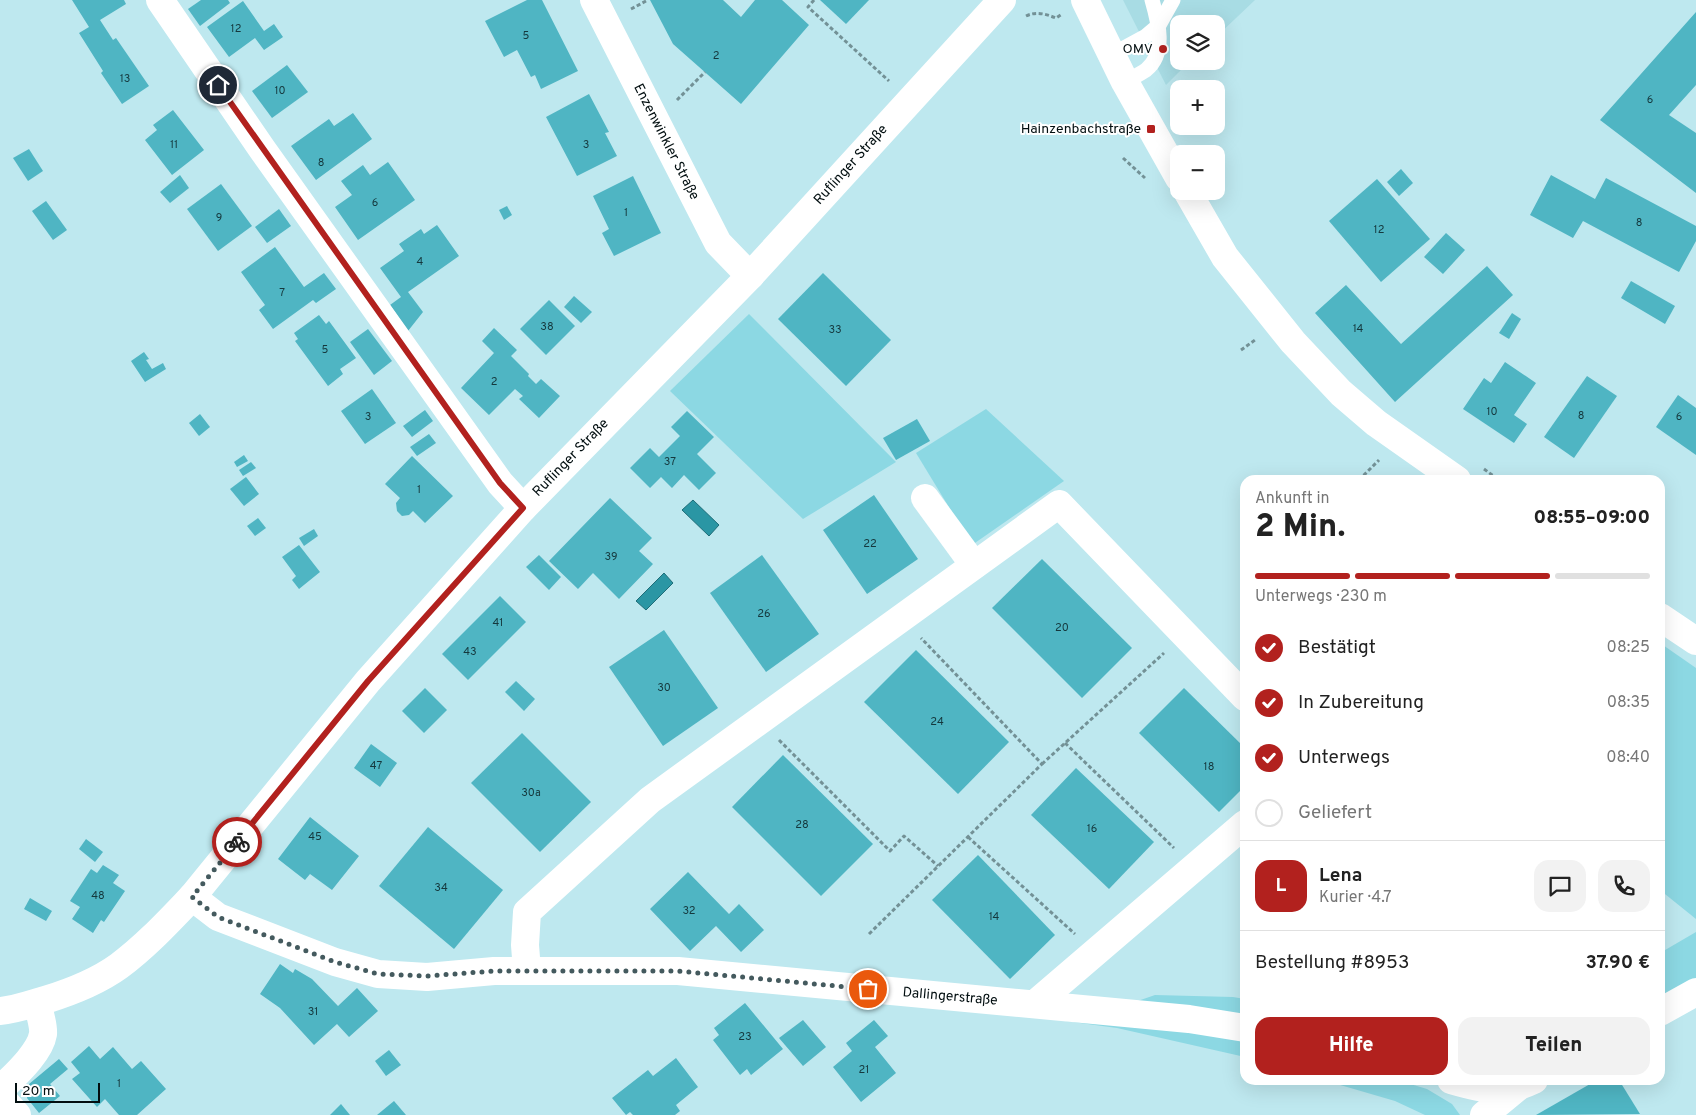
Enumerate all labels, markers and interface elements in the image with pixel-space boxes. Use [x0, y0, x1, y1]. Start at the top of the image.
map controls [1170, 15, 1225, 200]
button: layers [1170, 15, 1225, 70]
house number: 12 [231, 22, 241, 36]
house number: 5 [523, 29, 530, 43]
place label: OMV [1123, 41, 1153, 58]
marker: OMV [1157, 43, 1169, 55]
house number: 2 [713, 49, 719, 63]
pin [197, 64, 239, 106]
icon: home [204, 71, 232, 99]
house number: 13 [120, 72, 130, 86]
button: + [1170, 80, 1225, 135]
street label: Enzenwinkler Straße [629, 81, 703, 203]
house number: 10 [274, 84, 286, 98]
house number: 6 [1647, 93, 1653, 107]
street label: Ruflinger Straße [811, 121, 891, 209]
place label: Hainzenbachstraße [1021, 121, 1141, 138]
marker: Hainzenbachstraße [1145, 123, 1157, 135]
house number: 11 [170, 138, 178, 152]
house number: 3 [583, 138, 589, 152]
button: − [1170, 145, 1225, 200]
house number: 8 [318, 156, 324, 170]
house number: 6 [372, 196, 378, 210]
house number: 1 [624, 206, 628, 220]
house number: 9 [216, 211, 222, 225]
house number: 8 [1636, 216, 1642, 230]
house number: 12 [1374, 223, 1384, 237]
house number: 4 [417, 255, 424, 269]
house number: 7 [279, 286, 285, 300]
house number: 38 [540, 320, 554, 334]
house number: 14 [1353, 322, 1364, 336]
house number: 33 [828, 323, 842, 337]
house number: 5 [322, 343, 329, 357]
house number: 2 [491, 375, 497, 389]
house number: 10 [1486, 405, 1498, 419]
house number: 8 [1578, 409, 1584, 423]
house number: 3 [365, 410, 371, 424]
house number: 6 [1676, 410, 1682, 424]
street label: Ruflinger Straße [529, 415, 613, 501]
house number: 37 [664, 455, 676, 469]
house number: 1 [417, 483, 421, 497]
text: Ankunft in [1255, 489, 1330, 509]
text: 08:55–09:00 [1534, 506, 1650, 530]
text: 2 Min. [1255, 508, 1346, 548]
house number: 22 [863, 537, 877, 551]
house number: 39 [605, 550, 617, 564]
text: Unterwegs · 230 m [1255, 587, 1387, 607]
house number: 26 [757, 607, 771, 621]
house number: 41 [493, 616, 503, 630]
house number: 20 [1055, 621, 1069, 635]
icon: check [1255, 634, 1283, 662]
text: Bestätigt [1298, 636, 1376, 660]
text: 08:25 [1607, 638, 1650, 658]
house number: 43 [463, 645, 477, 659]
house number: 30 [657, 681, 671, 695]
icon: check [1255, 689, 1283, 717]
text: In Zubereitung [1298, 691, 1424, 715]
text: 08:35 [1607, 693, 1650, 713]
house number: 24 [930, 715, 944, 729]
icon: check [1255, 744, 1283, 772]
text: Unterwegs [1298, 746, 1390, 770]
text: 08:40 [1606, 748, 1650, 768]
house number: 47 [370, 759, 382, 773]
house number: 18 [1204, 760, 1214, 774]
house number: 30a [521, 786, 541, 800]
text: Geliefert [1298, 801, 1372, 825]
courier [212, 817, 262, 867]
house number: 28 [795, 818, 809, 832]
house number: 16 [1087, 822, 1097, 836]
icon: bike [223, 828, 251, 856]
house number: 45 [308, 830, 322, 844]
button: chat [1534, 860, 1586, 912]
button: phone [1598, 860, 1650, 912]
text: Lena [1319, 864, 1362, 888]
text: L [1276, 874, 1286, 898]
house number: 34 [434, 881, 448, 895]
text: Kurier · 4.7 [1319, 888, 1392, 908]
house number: 48 [91, 889, 105, 903]
house number: 32 [682, 904, 696, 918]
house number: 14 [989, 910, 1000, 924]
text: Bestellung #8953 [1255, 951, 1409, 975]
text: 37.90 € [1585, 951, 1650, 975]
pin [847, 968, 889, 1010]
icon: bag [854, 975, 882, 1003]
street label: Dallingerstraße [902, 984, 998, 1010]
house number: 31 [308, 1005, 318, 1019]
button: Hilfe [1255, 1017, 1448, 1075]
button: Teilen [1458, 1017, 1650, 1075]
house number: 23 [738, 1030, 752, 1044]
house number: 21 [859, 1063, 869, 1077]
house number: 1 [117, 1077, 121, 1091]
scale bar [15, 1080, 100, 1103]
text: 20 m [22, 1083, 55, 1100]

